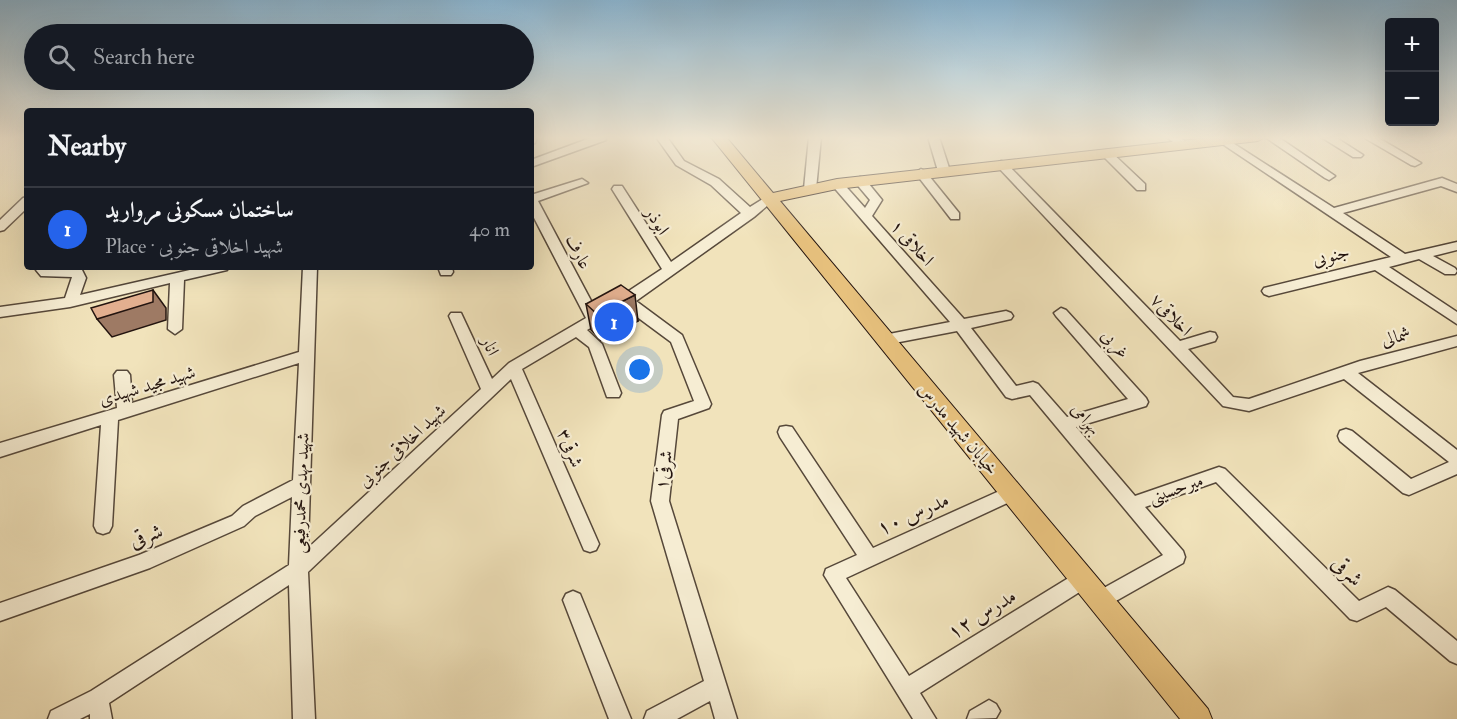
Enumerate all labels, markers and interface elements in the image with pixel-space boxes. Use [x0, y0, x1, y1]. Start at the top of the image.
map controls [1385, 18, 1439, 126]
button: + [1385, 18, 1439, 72]
search box [24, 24, 534, 90]
icon: search [45, 41, 78, 74]
text: Search here [93, 43, 195, 71]
button: − [1385, 72, 1439, 126]
text: Nearby [48, 131, 126, 163]
text: ساختمان مسکونی مروارید [105, 196, 294, 224]
street label: ابوذر [638, 201, 675, 239]
street label: اخلاقی ۱ [885, 215, 939, 271]
text: 1 [64, 217, 71, 242]
text: 40 m [469, 217, 510, 242]
street label: عارف [559, 231, 597, 273]
text: Place · شهید اخلاقی جنوبی [105, 234, 283, 259]
street label: جنوبی [1310, 240, 1352, 273]
street label: اخلاقی۷ [1145, 289, 1197, 341]
pin: 1 [594, 300, 634, 344]
street label: شمالی [1379, 322, 1413, 352]
street label: غربی [1095, 324, 1134, 364]
street label: انار [475, 331, 504, 359]
your location [625, 355, 654, 384]
street label: شهید مجید شهیدی [96, 360, 198, 412]
street label: خیابان شهید مدرس [913, 378, 1003, 480]
street label: بهرامی [1066, 398, 1106, 440]
street label: شهید اخلاقی جنوبی [353, 399, 452, 493]
street label: شرقی۳ [552, 425, 588, 471]
street label: شهید مهدی محمدرفیعی [287, 432, 316, 554]
street label: شرقی۱ [650, 449, 678, 491]
street label: میرحسینی [1146, 469, 1207, 510]
street label: مدرس ۱۰ [873, 486, 953, 542]
street label: شرقی [125, 517, 167, 555]
street label: شرقی [1325, 550, 1369, 592]
street label: مدرس ۱۲ [943, 582, 1021, 646]

